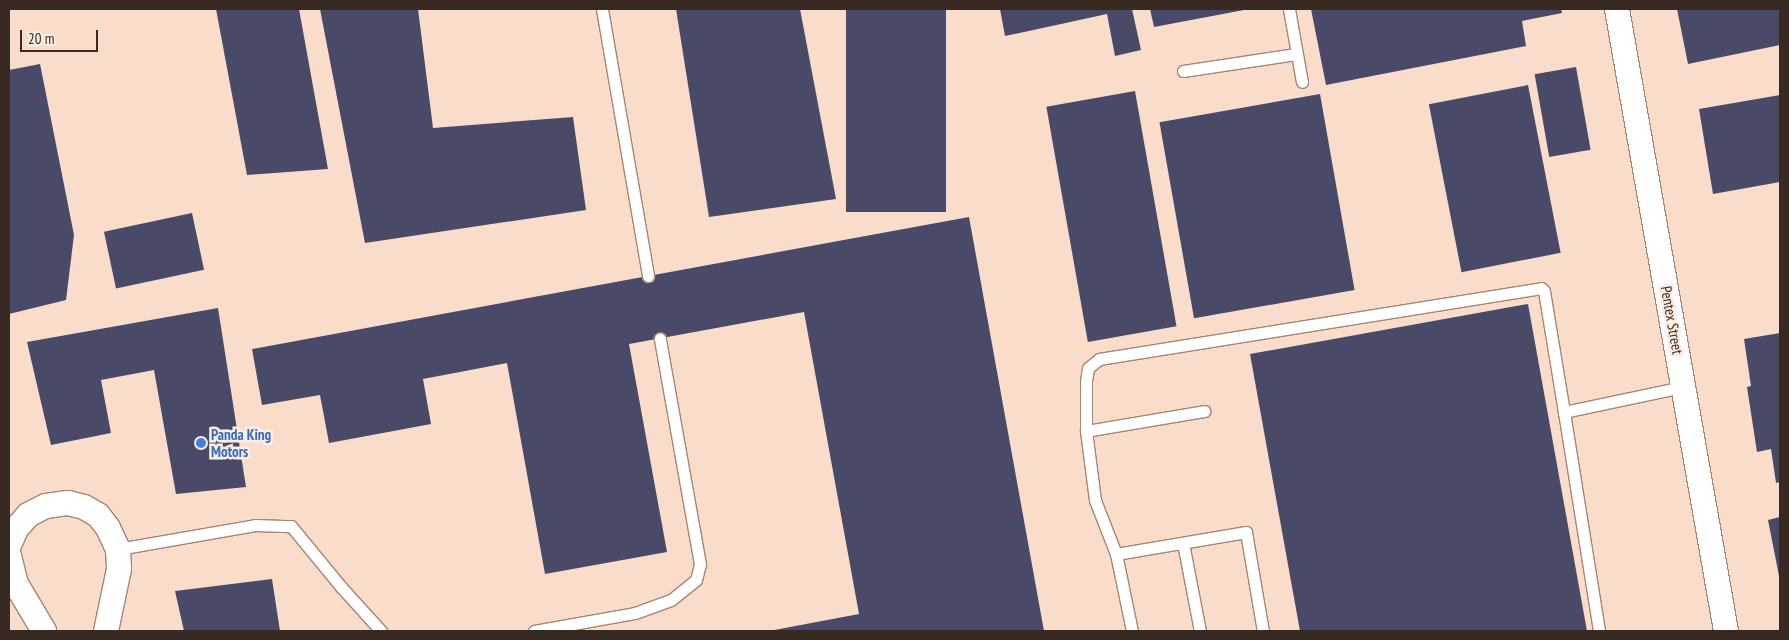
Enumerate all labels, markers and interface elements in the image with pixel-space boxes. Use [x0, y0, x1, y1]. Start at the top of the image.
scale bar [22, 20, 100, 52]
text: 20 m [28, 29, 54, 48]
street label: Pentex Street [1657, 284, 1687, 356]
place label: Panda King Motors [211, 425, 271, 460]
marker: Panda King Motors [195, 437, 207, 449]

